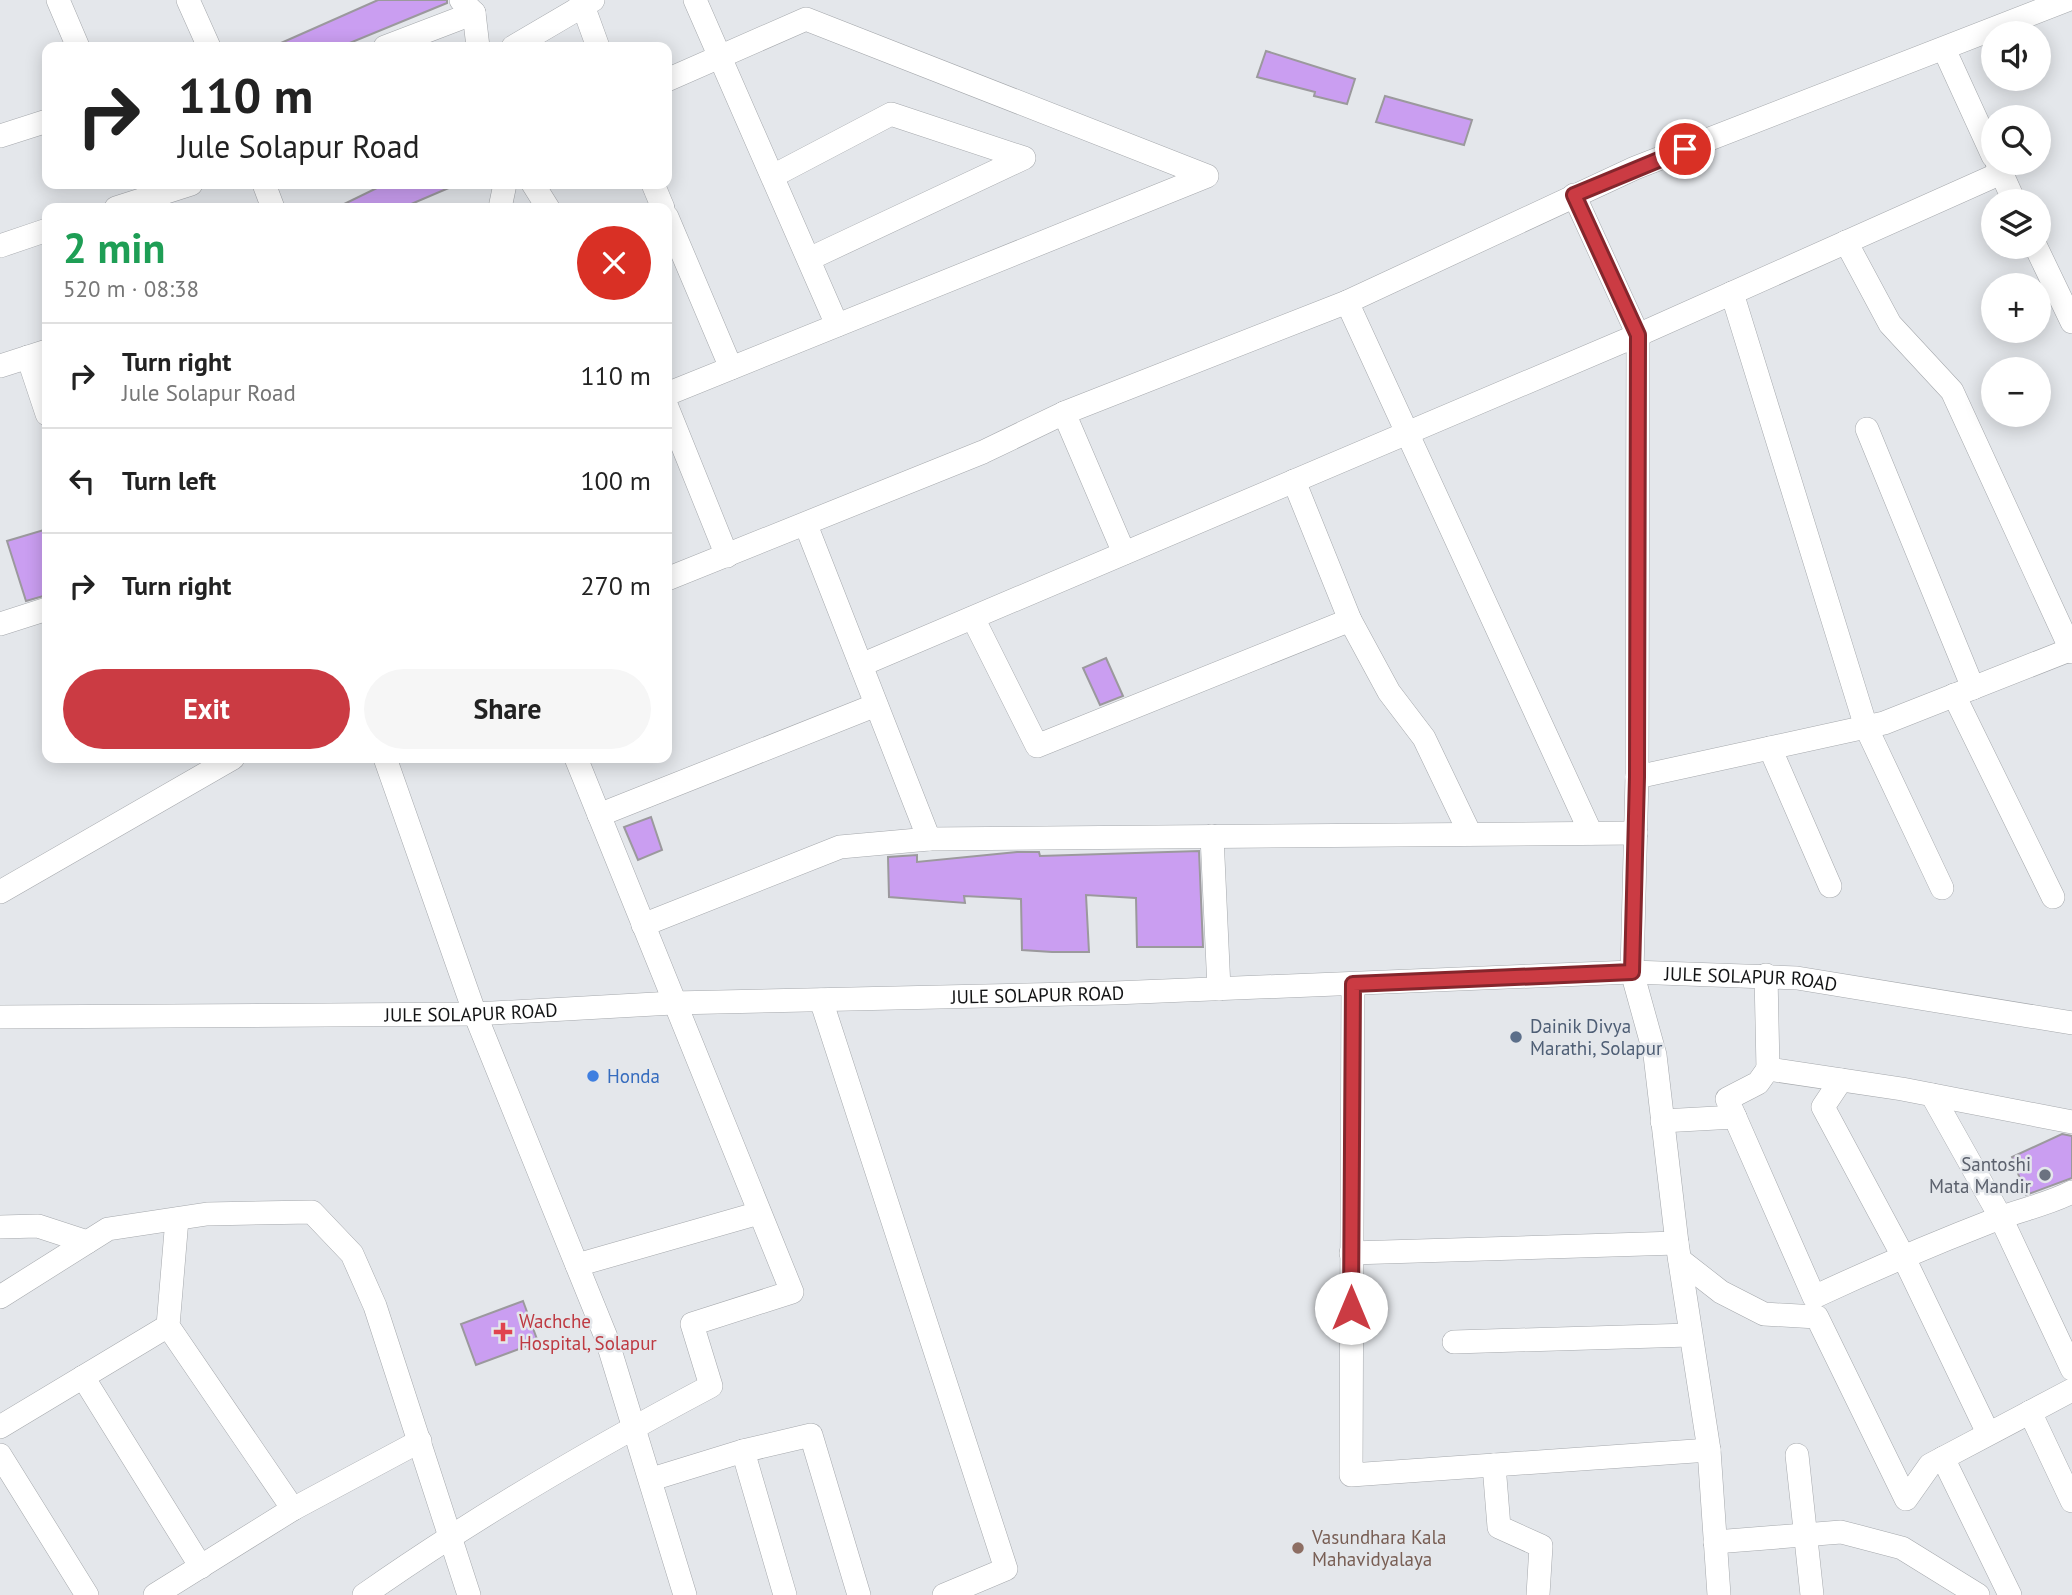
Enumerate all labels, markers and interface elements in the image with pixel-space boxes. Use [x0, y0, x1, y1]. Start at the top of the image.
map controls [1981, 21, 2051, 427]
button: sound [1981, 21, 2051, 91]
text: 110 m [178, 63, 313, 127]
icon: right [63, 70, 154, 161]
button: search [1981, 105, 2051, 175]
pin [1655, 119, 1715, 179]
text: Jule Solapur Road [178, 125, 420, 167]
icon: arrive [1666, 130, 1704, 168]
button: layers [1981, 189, 2051, 259]
text: 2 min [63, 220, 165, 275]
button: close [577, 226, 651, 300]
button: + [1981, 273, 2051, 343]
text: 520 m · 08:38 [63, 274, 199, 303]
text: Turn right [122, 345, 231, 378]
icon: right [63, 357, 101, 395]
button: − [1981, 357, 2051, 427]
text: 110 m [580, 359, 651, 392]
text: Jule Solapur Road [122, 378, 296, 407]
icon: left [63, 462, 101, 500]
text: Turn left [122, 464, 216, 497]
text: 100 m [580, 464, 651, 497]
icon: right [63, 567, 101, 605]
text: Turn right [122, 569, 231, 602]
text: 270 m [580, 569, 651, 602]
button: Exit [63, 669, 350, 749]
button: Share [364, 669, 651, 749]
street label: JULE SOLAPUR ROAD [1663, 961, 1839, 996]
street label: JULE SOLAPUR ROAD [950, 981, 1125, 1009]
street label: JULE SOLAPUR ROAD [383, 997, 558, 1027]
place label: Dainik Divya Marathi, Solapur [1530, 1014, 1663, 1060]
marker: Dainik Divya Marathi, Solapur [1508, 1029, 1524, 1045]
place label: Honda [607, 1064, 660, 1088]
marker: Honda [585, 1068, 601, 1084]
place label: Santoshi Mata Mandir [1929, 1152, 2032, 1198]
marker: Santoshi Mata Mandir [2037, 1167, 2053, 1183]
position arrow [1314, 1271, 1388, 1345]
place label: Wachche Hospital, Solapur [519, 1309, 657, 1355]
marker: Wachche Hospital, Solapur [493, 1322, 513, 1342]
place label: Vasundhara Kala Mahavidyalaya [1311, 1525, 1446, 1571]
marker: Vasundhara Kala Mahavidyalaya [1290, 1540, 1306, 1556]

